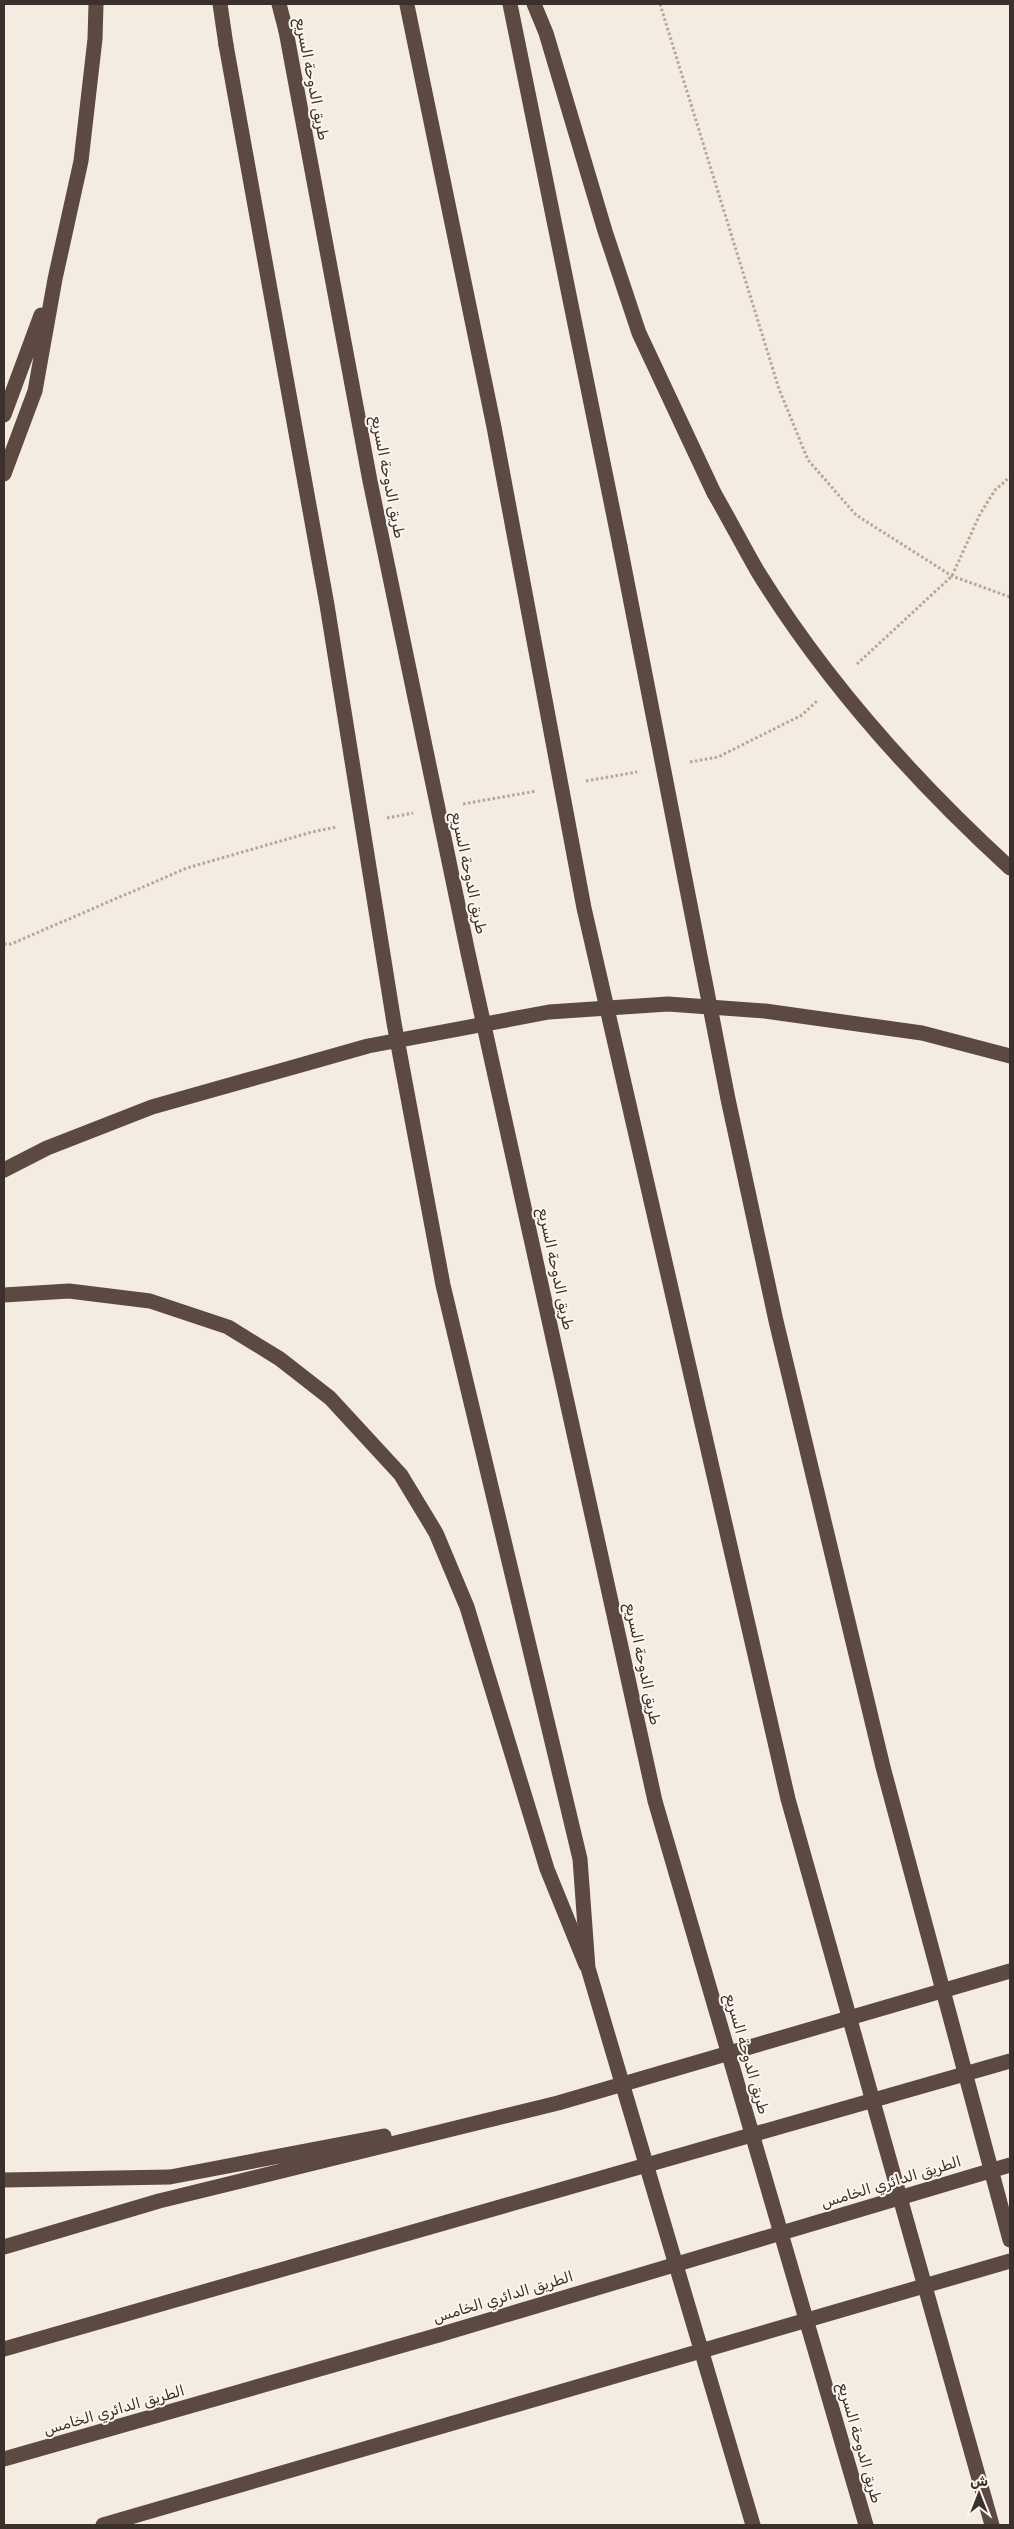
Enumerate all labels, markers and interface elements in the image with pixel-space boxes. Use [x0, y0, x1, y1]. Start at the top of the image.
street label: طريق الدوحة السريع [289, 16, 333, 142]
street label: طريق الدوحة السريع [365, 414, 409, 540]
street label: طريق الدوحة السريع [445, 810, 491, 936]
street label: طريق الدوحة السريع [532, 1206, 578, 1332]
street label: طريق الدوحة السريع [619, 1601, 665, 1727]
street label: طريق الدوحة السريع [719, 1992, 773, 2117]
street label: الطريق الدائري الخامس [819, 2152, 964, 2213]
street label: الطريق الدائري الخامس [431, 2267, 576, 2328]
street label: الطريق الدائري الخامس [41, 2381, 187, 2440]
street label: طريق الدوحة السريع [832, 2381, 886, 2506]
north arrow [954, 2469, 1004, 2519]
text: ش [970, 2473, 988, 2490]

